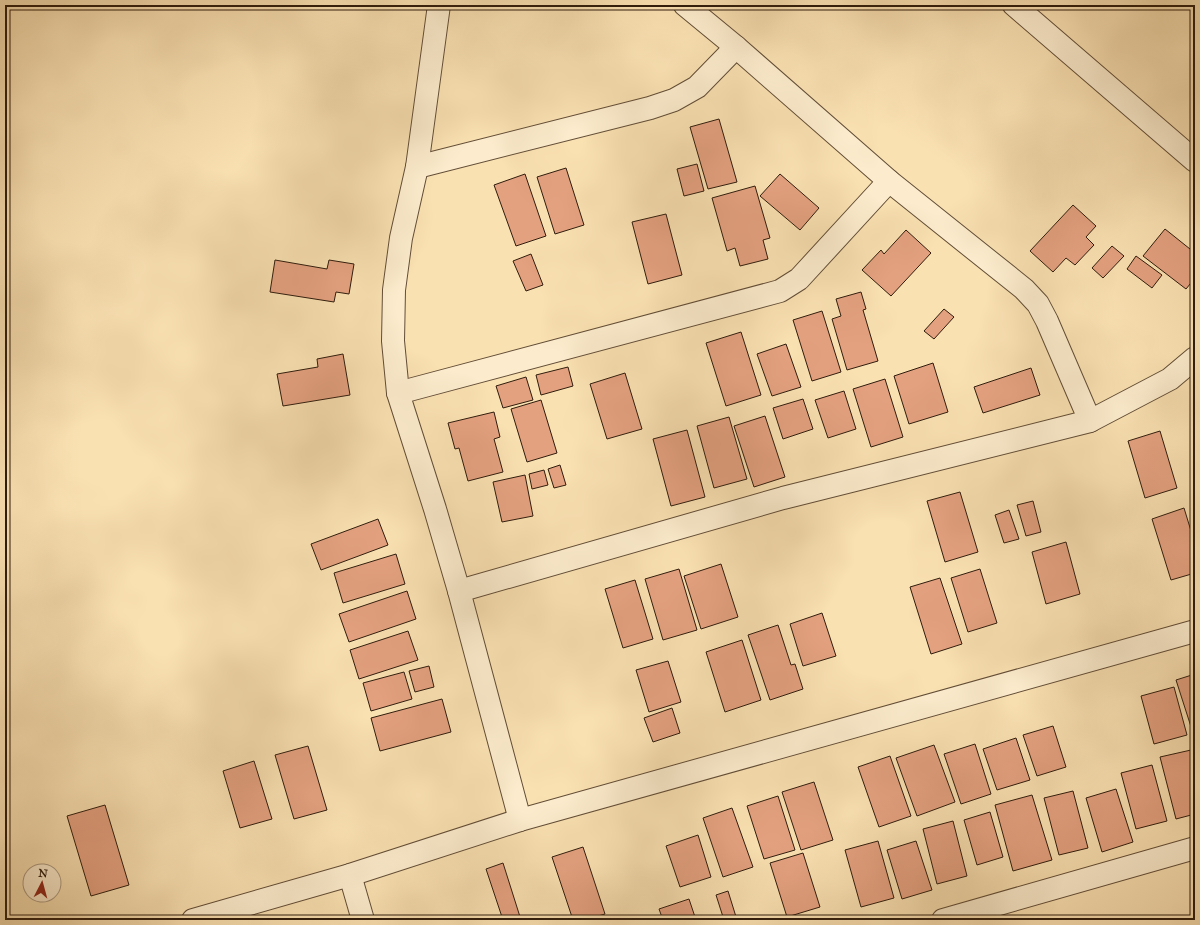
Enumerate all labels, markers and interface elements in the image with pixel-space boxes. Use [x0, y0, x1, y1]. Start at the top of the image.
north arrow [22, 863, 62, 903]
text: N [38, 867, 49, 881]

